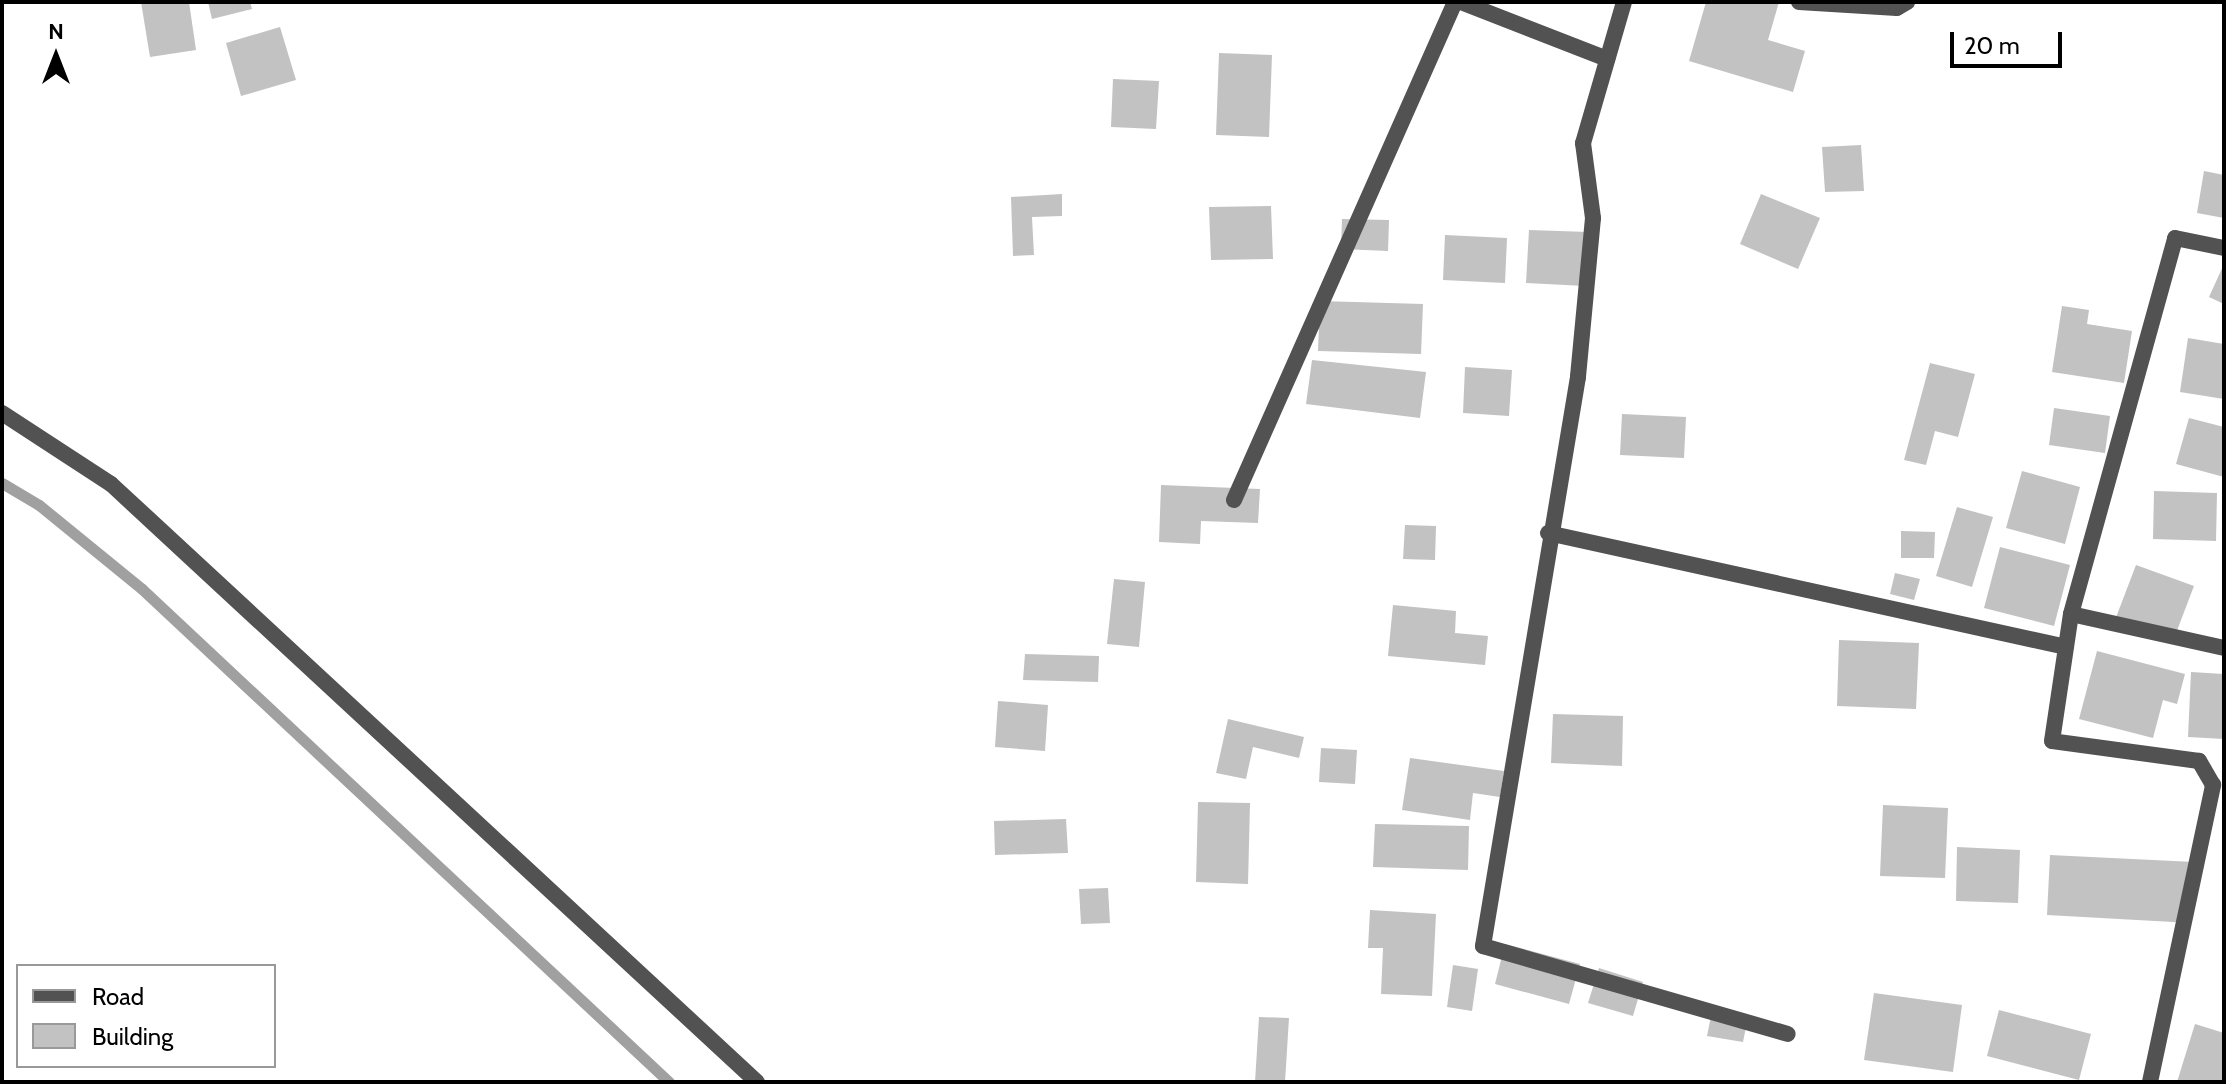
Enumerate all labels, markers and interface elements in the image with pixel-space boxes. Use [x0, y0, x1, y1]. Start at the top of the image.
north arrow [16, 16, 96, 96]
scale bar [1954, 16, 2066, 66]
text: N [48, 18, 64, 45]
text: 20 m [1964, 31, 2020, 60]
legend [16, 964, 276, 1068]
text: Road [92, 982, 144, 1011]
text: Building [92, 1022, 173, 1051]

